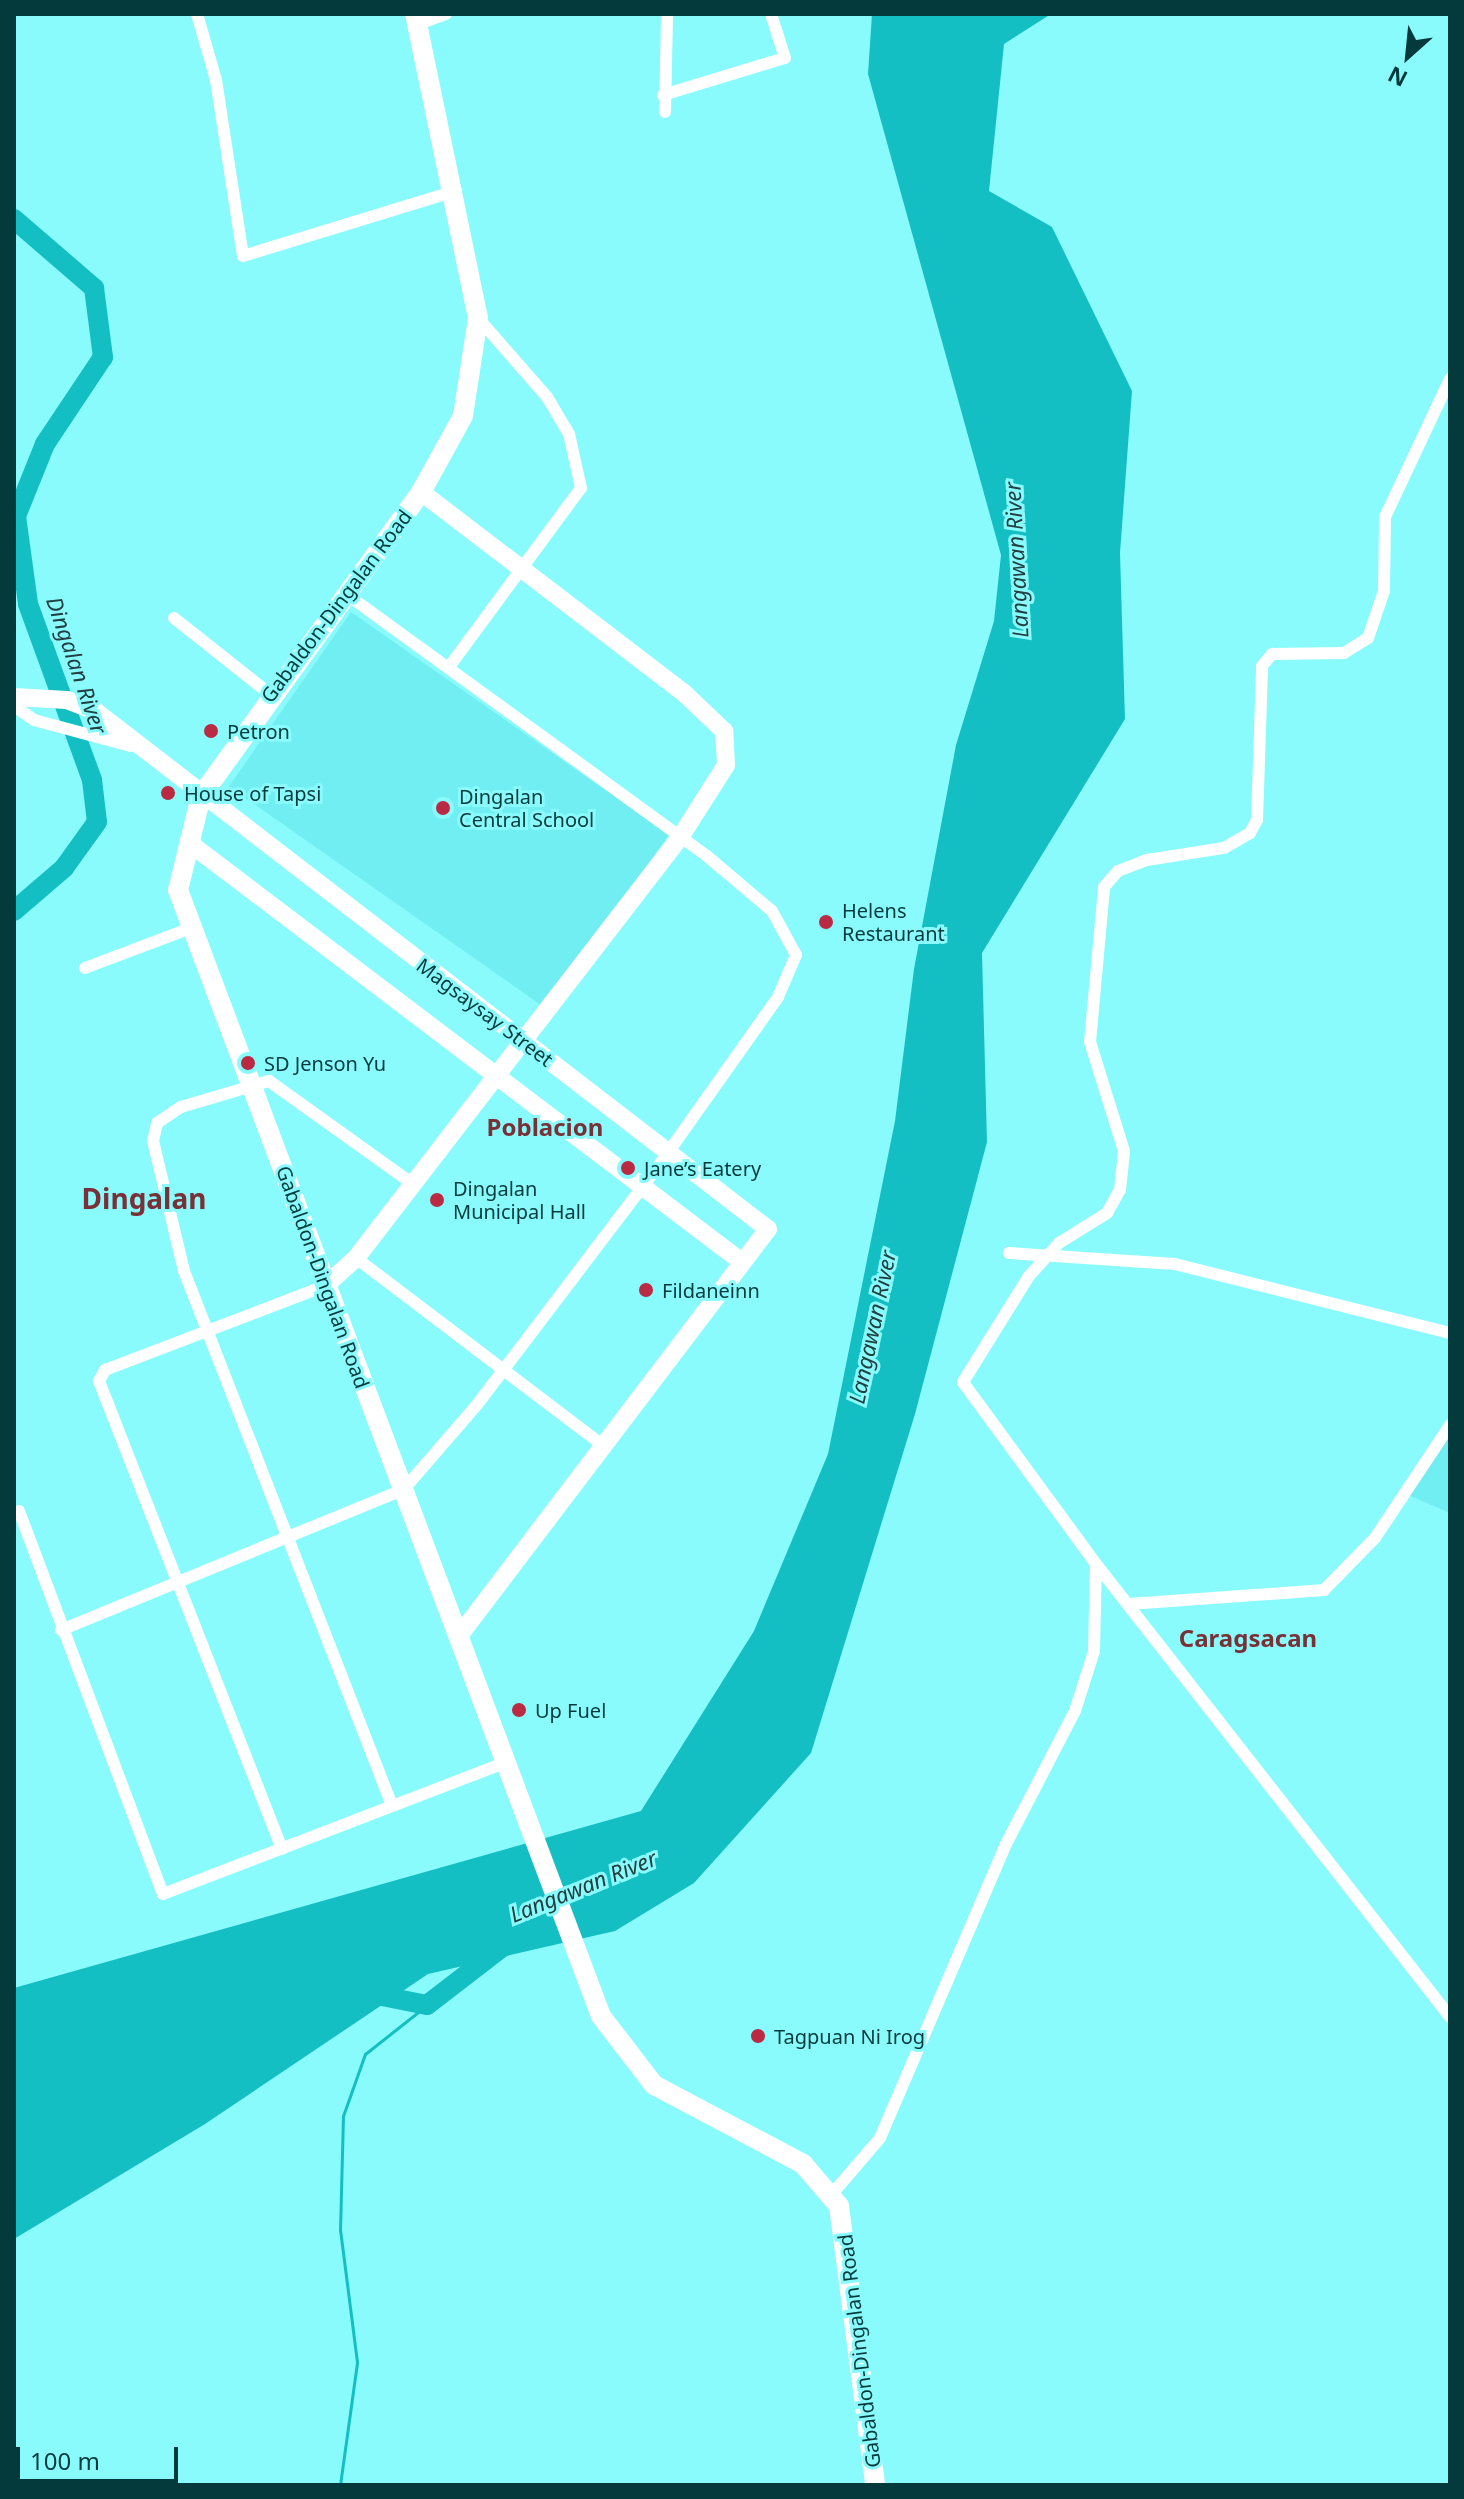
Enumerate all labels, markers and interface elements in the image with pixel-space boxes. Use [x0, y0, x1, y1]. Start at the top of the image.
north arrow [1368, 16, 1448, 96]
text: N [1382, 60, 1412, 95]
water label: Langawan River [999, 481, 1033, 639]
street label: Gabaldon-Dingalan Road [256, 505, 416, 707]
water label: Dingalan River [41, 593, 113, 737]
place label: Petron [227, 719, 290, 743]
marker: Petron [202, 722, 220, 740]
place label: House of Tapsi [184, 781, 321, 805]
marker: House of Tapsi [159, 784, 177, 802]
place label: Dingalan Central School [459, 784, 594, 831]
marker: Dingalan Central School [434, 799, 452, 817]
place label: Helens Restaurant [842, 898, 945, 945]
marker: Helens Restaurant [817, 913, 835, 931]
street label: Magsaysay Street [412, 953, 558, 1071]
place label: SD Jenson Yu [264, 1051, 386, 1075]
marker: SD Jenson Yu [239, 1054, 257, 1072]
district label: Poblacion [487, 1113, 603, 1141]
place label: Jane’s Eatery [644, 1156, 761, 1180]
marker: Jane’s Eatery [619, 1159, 637, 1177]
street label: Gabaldon-Dingalan Road [271, 1162, 375, 1392]
place label: Dingalan Municipal Hall [453, 1176, 586, 1223]
district label: Dingalan [82, 1181, 206, 1215]
marker: Dingalan Municipal Hall [428, 1191, 446, 1209]
water label: Langawan River [843, 1248, 901, 1406]
place label: Fildaneinn [662, 1278, 760, 1302]
marker: Fildaneinn [637, 1281, 655, 1299]
district label: Caragsacan [1179, 1624, 1317, 1652]
place label: Up Fuel [535, 1698, 606, 1722]
marker: Up Fuel [510, 1701, 528, 1719]
water label: Langawan River [506, 1845, 660, 1927]
place label: Tagpuan Ni Irog [774, 2024, 925, 2048]
marker: Tagpuan Ni Irog [749, 2027, 767, 2045]
street label: Gabaldon-Dingalan Road [833, 2233, 885, 2469]
scale bar [20, 2431, 182, 2481]
text: 100 m [30, 2444, 100, 2477]

